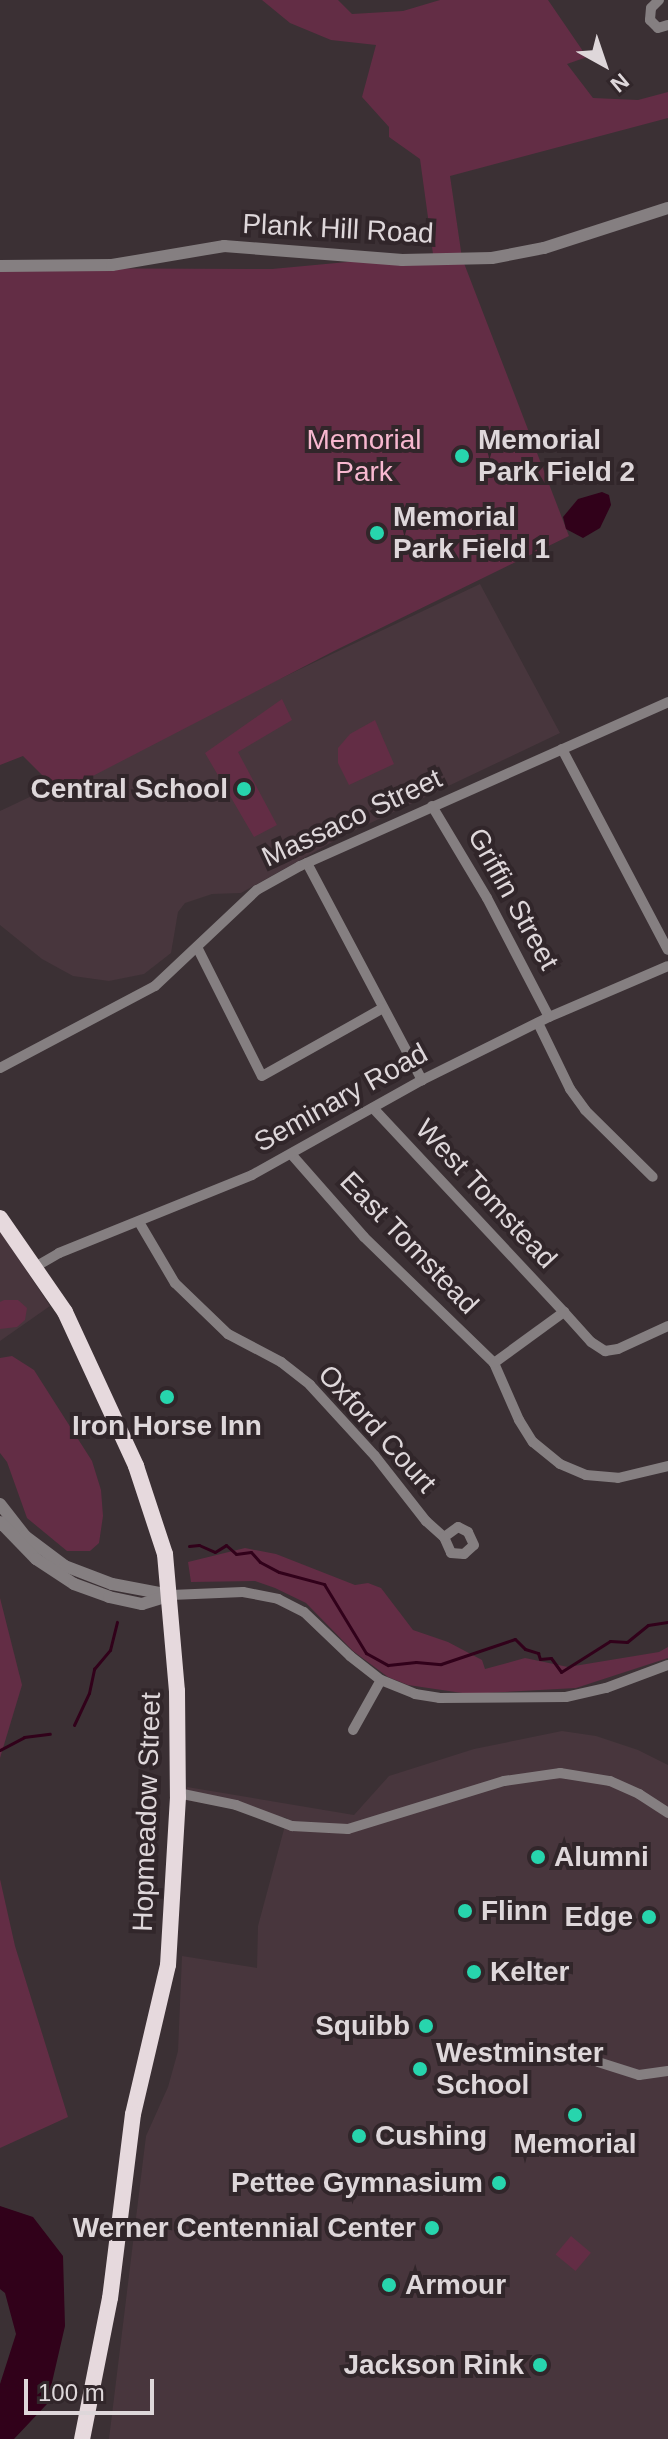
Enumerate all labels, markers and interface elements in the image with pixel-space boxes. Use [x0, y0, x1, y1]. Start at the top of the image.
north arrow [564, 24, 644, 104]
text: N [606, 68, 634, 97]
street label: Plank Hill Road [242, 207, 434, 251]
park label: Memorial Park [306, 423, 422, 489]
place label: Memorial Park Field 2 [478, 423, 635, 489]
marker: Memorial Park Field 2 [453, 447, 471, 465]
place label: Memorial Park Field 1 [393, 500, 550, 566]
marker: Memorial Park Field 1 [368, 524, 386, 542]
street label: Massaco Street [257, 762, 447, 874]
place label: Central School [30, 772, 228, 806]
marker: Central School [235, 780, 253, 798]
street label: Griffin Street [460, 822, 566, 976]
street label: Seminary Road [248, 1037, 434, 1159]
street label: West Tomstead [408, 1112, 564, 1276]
street label: East Tomstead [333, 1165, 485, 1321]
street label: Oxford Court [311, 1358, 443, 1500]
marker: Iron Horse Inn [158, 1388, 176, 1406]
place label: Iron Horse Inn [72, 1409, 262, 1443]
street label: Hopmeadow Street [126, 1692, 168, 1932]
place label: Alumni [554, 1840, 649, 1874]
marker: Alumni [529, 1848, 547, 1866]
place label: Flinn [481, 1894, 548, 1928]
place label: Edge [565, 1900, 633, 1934]
marker: Flinn [456, 1902, 474, 1920]
marker: Edge [640, 1908, 658, 1926]
place label: Kelter [490, 1955, 569, 1989]
marker: Kelter [465, 1963, 483, 1981]
place label: Squibb [315, 2009, 410, 2043]
marker: Squibb [417, 2017, 435, 2035]
place label: Westminster School [436, 2036, 604, 2102]
marker: Westminster School [411, 2060, 429, 2078]
marker: Memorial [566, 2106, 584, 2124]
place label: Cushing [375, 2119, 487, 2153]
marker: Cushing [350, 2127, 368, 2145]
place label: Memorial [514, 2127, 636, 2161]
place label: Pettee Gymnasium [231, 2166, 483, 2200]
marker: Pettee Gymnasium [490, 2174, 508, 2192]
place label: Werner Centennial Center [73, 2211, 416, 2245]
marker: Werner Centennial Center [423, 2219, 441, 2237]
place label: Armour [405, 2268, 506, 2302]
marker: Armour [380, 2276, 398, 2294]
place label: Jackson Rink [343, 2348, 524, 2382]
marker: Jackson Rink [531, 2356, 549, 2374]
scale bar [28, 2363, 158, 2413]
text: 100 m [38, 2379, 105, 2406]

